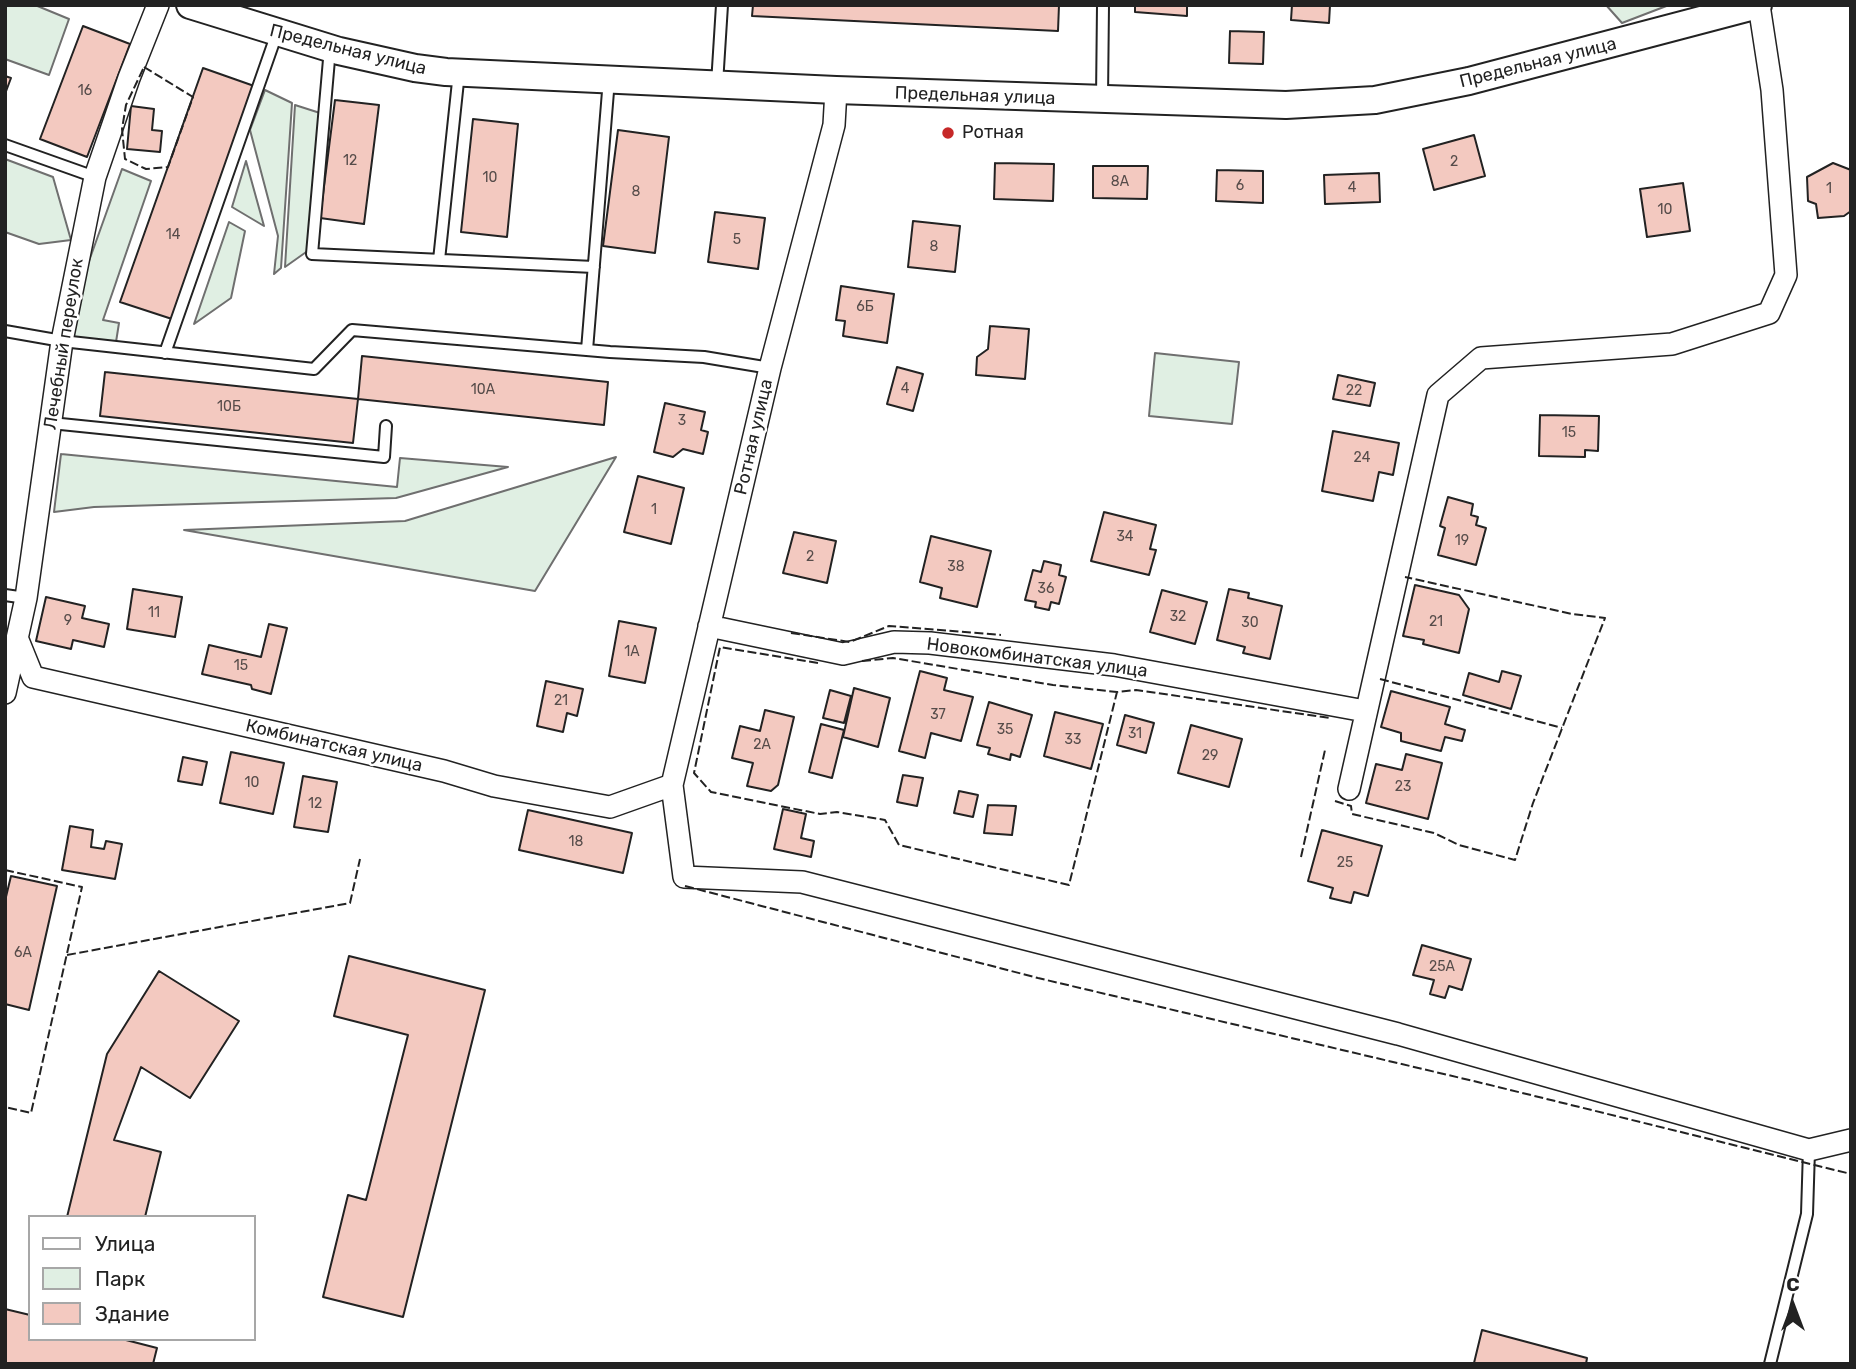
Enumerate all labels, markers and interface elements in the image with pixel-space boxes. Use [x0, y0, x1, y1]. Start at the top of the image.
street label: Предельная улица [267, 20, 429, 80]
street label: Предельная улица [1457, 33, 1619, 93]
street label: Предельная улица [894, 82, 1056, 110]
house number: 16 [78, 83, 92, 99]
place label: Ротная [962, 122, 1024, 144]
marker: Ротная [940, 125, 956, 141]
house number: 12 [343, 153, 357, 169]
house number: 2 [1450, 154, 1458, 170]
house number: 10 [483, 170, 497, 186]
house number: 8А [1111, 174, 1129, 190]
house number: 6 [1236, 178, 1244, 194]
house number: 4 [1348, 180, 1356, 196]
house number: 1 [1826, 181, 1832, 197]
house number: 8 [632, 184, 640, 200]
house number: 10 [1658, 202, 1672, 218]
house number: 14 [166, 227, 180, 243]
house number: 5 [733, 232, 741, 248]
house number: 8 [930, 239, 938, 255]
street label: Лечебный переулок [40, 257, 88, 431]
house number: 6Б [856, 299, 874, 315]
street label: Ротная улица [730, 377, 778, 497]
house number: 4 [901, 381, 909, 397]
house number: 10А [471, 382, 495, 398]
house number: 22 [1346, 383, 1362, 399]
house number: 10Б [217, 399, 241, 415]
house number: 3 [678, 413, 686, 429]
house number: 15 [1562, 425, 1576, 441]
house number: 24 [1354, 450, 1370, 466]
house number: 1 [651, 502, 657, 518]
house number: 34 [1116, 529, 1134, 545]
house number: 19 [1455, 533, 1469, 549]
house number: 2 [806, 549, 814, 565]
house number: 38 [947, 559, 965, 575]
house number: 36 [1038, 581, 1054, 597]
house number: 11 [148, 605, 160, 621]
house number: 32 [1170, 609, 1186, 625]
house number: 9 [64, 613, 72, 629]
house number: 21 [1429, 614, 1443, 630]
house number: 30 [1241, 615, 1259, 631]
street label: Новокомбинатская улица [925, 634, 1149, 682]
house number: 1А [624, 644, 640, 660]
house number: 15 [234, 658, 248, 674]
house number: 21 [554, 693, 568, 709]
house number: 37 [930, 707, 946, 723]
street label: Комбинатская улица [244, 715, 424, 777]
house number: 35 [997, 722, 1013, 738]
house number: 31 [1128, 726, 1142, 742]
house number: 33 [1065, 732, 1081, 748]
house number: 2А [753, 737, 771, 753]
house number: 29 [1202, 748, 1218, 764]
house number: 10 [245, 775, 259, 791]
house number: 23 [1395, 779, 1411, 795]
house number: 12 [308, 796, 322, 812]
house number: 18 [569, 834, 583, 850]
house number: 25 [1337, 855, 1353, 871]
house number: 6А [14, 945, 32, 961]
house number: 25А [1429, 959, 1455, 975]
legend [28, 1215, 256, 1341]
text: Улица [95, 1231, 155, 1256]
text: Парк [95, 1266, 145, 1291]
north arrow [1758, 1271, 1828, 1341]
text: С [1786, 1273, 1800, 1296]
text: Здание [95, 1301, 170, 1326]

